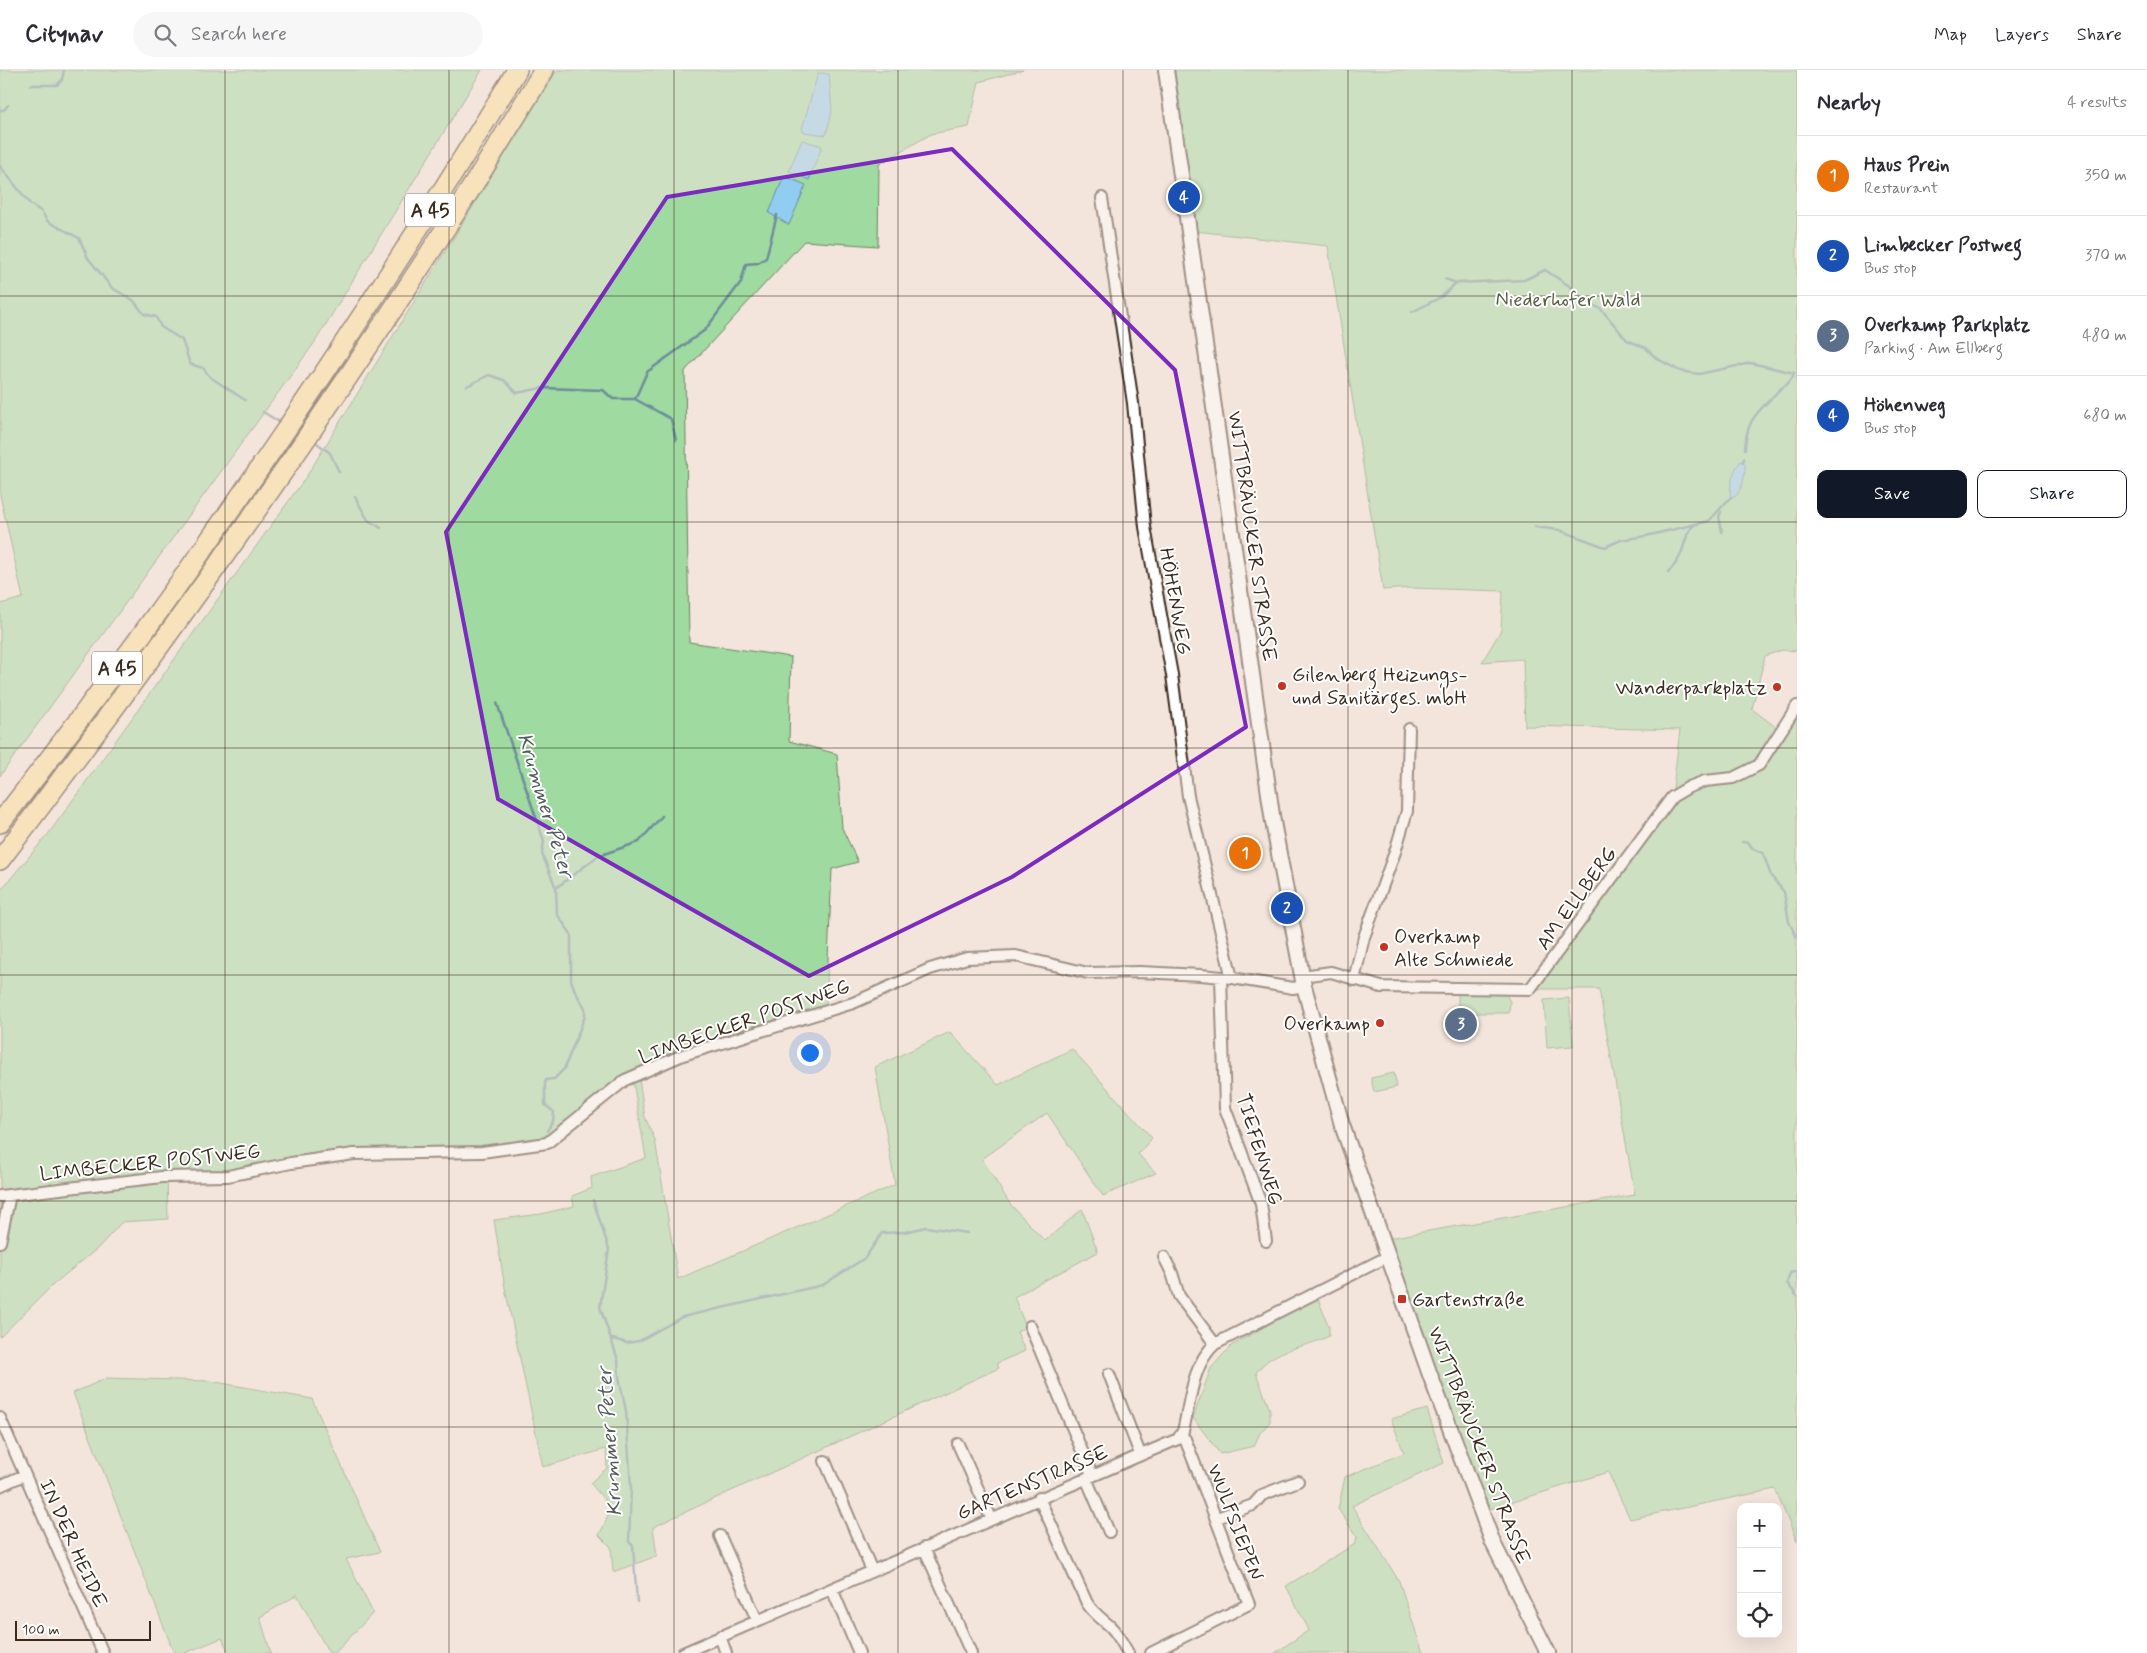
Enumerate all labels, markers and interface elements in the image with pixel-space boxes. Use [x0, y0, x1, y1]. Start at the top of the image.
search box [133, 12, 483, 57]
text: Citynav [25, 19, 103, 50]
icon: search [151, 21, 179, 49]
text: Search here [191, 22, 287, 47]
text: Map [1934, 23, 1967, 47]
text: Layers [1995, 23, 2049, 47]
text: Share [2077, 23, 2122, 47]
text: Nearby [1817, 89, 1881, 117]
text: 4 results [2067, 92, 2127, 113]
text: Haus Prein [1864, 153, 1950, 178]
text: 1 [1829, 165, 1837, 186]
text: 350 m [2085, 165, 2127, 186]
pin: 4 [1168, 178, 1200, 216]
text: Restaurant [1864, 178, 1938, 199]
road number: A 45 [405, 194, 455, 226]
text: Limbecker Postweg [1864, 233, 2022, 258]
text: 2 [1829, 245, 1837, 266]
text: 370 m [2085, 245, 2127, 266]
text: Bus stop [1864, 258, 1917, 279]
park label: Niederhofer Wald [1496, 287, 1640, 314]
text: Overkamp Parkplatz [1864, 313, 2030, 338]
text: 3 [1829, 325, 1837, 346]
text: 480 m [2082, 325, 2127, 346]
text: Parking · Am Ellberg [1864, 338, 2003, 359]
text: Höhenweg [1864, 393, 1945, 418]
text: 4 [1828, 405, 1838, 426]
text: 680 m [2083, 405, 2127, 426]
street label: WITTBRÄUCKER STRASSE [1221, 409, 1282, 663]
text: Bus stop [1864, 418, 1917, 439]
button: Save [1817, 470, 1967, 518]
button: Share [1977, 470, 2127, 518]
street label: HÖHENWEG [1152, 546, 1197, 657]
road number: A 45 [92, 652, 142, 684]
place label: Gilenberg Heizungs- und Sanitärges. mbH [1292, 662, 1467, 714]
place label: Wanderparkplatz [1616, 675, 1767, 702]
marker: Gilenberg Heizungs- und Sanitärges. mbH [1276, 680, 1288, 692]
marker: Wanderparkplatz [1771, 681, 1783, 693]
water label: Krummer Peter [510, 730, 581, 884]
pin: 1 [1229, 834, 1261, 872]
street label: AM ELLBERG [1531, 842, 1624, 956]
pin: 2 [1271, 889, 1303, 927]
place label: Overkamp Alte Schmiede [1394, 924, 1514, 974]
marker: Overkamp Alte Schmiede [1378, 941, 1390, 953]
street label: LIMBECKER POSTWEG [635, 974, 854, 1071]
pin: 3 [1445, 1005, 1477, 1043]
place label: Overkamp [1284, 1011, 1370, 1038]
marker: Overkamp [1374, 1017, 1386, 1029]
your location [797, 1040, 823, 1066]
street label: TIEFENWEG [1229, 1090, 1288, 1209]
street label: LIMBECKER POSTWEG [38, 1138, 262, 1189]
place label: Gartenstraße [1412, 1287, 1525, 1314]
marker: Gartenstraße [1396, 1293, 1408, 1305]
street label: WITTBRÄUCKER STRASSE [1421, 1323, 1536, 1568]
water label: Krummer Peter [591, 1363, 629, 1517]
street label: GARTENSTRASSE [953, 1439, 1112, 1527]
street label: WULFSIEPEN [1200, 1460, 1269, 1585]
street label: IN DER HEIDE [32, 1475, 113, 1612]
map controls [1737, 1503, 1782, 1638]
button: + [1737, 1503, 1782, 1548]
button: − [1737, 1548, 1782, 1593]
button: locate [1737, 1593, 1782, 1638]
scale bar [15, 1618, 151, 1641]
text: 100 m [22, 1621, 60, 1639]

